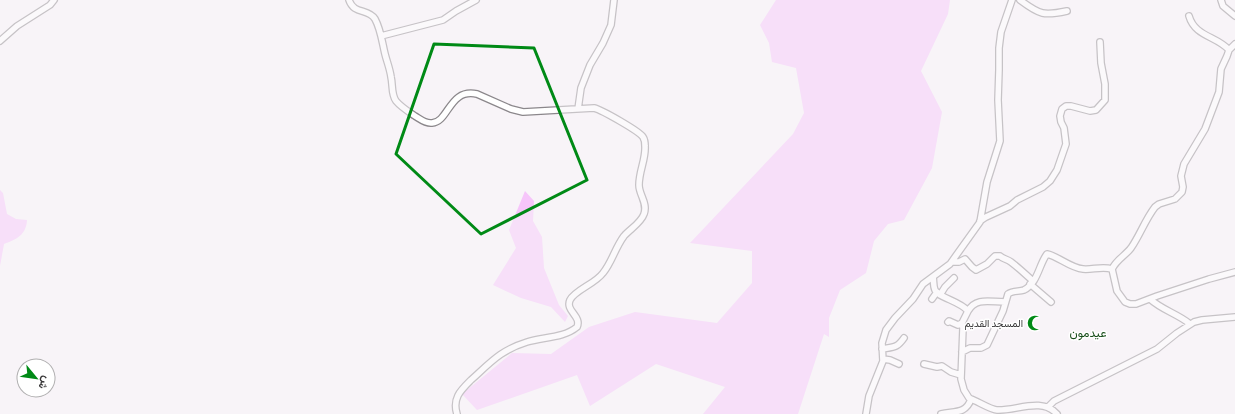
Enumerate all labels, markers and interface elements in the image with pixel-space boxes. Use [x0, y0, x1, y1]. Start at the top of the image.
mosque icon: المسجد القديم [1026, 314, 1044, 332]
place label: المسجد القديم [964, 317, 1023, 330]
district label: عيدمون [1070, 325, 1106, 341]
north arrow [16, 358, 56, 398]
text: ش [35, 374, 54, 392]

